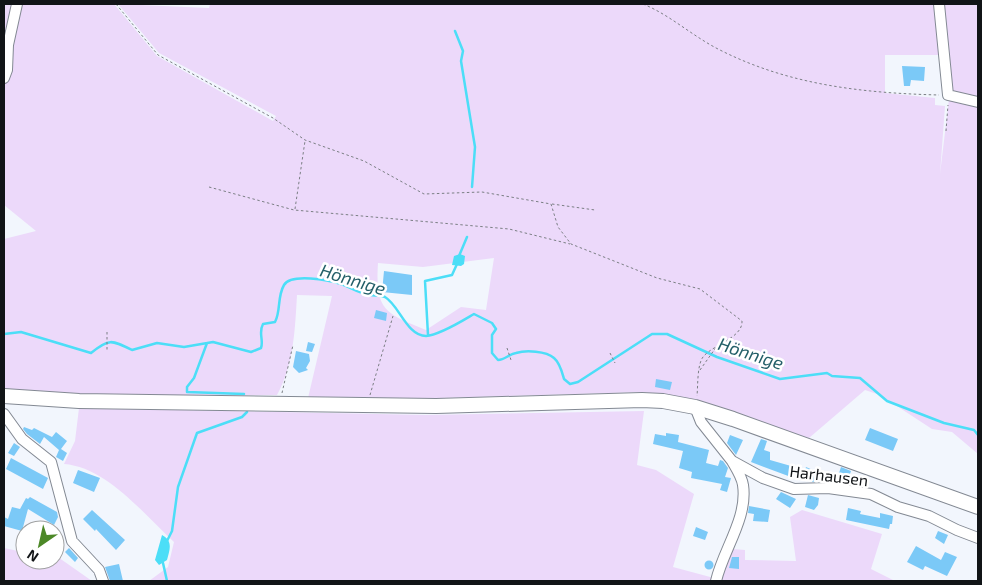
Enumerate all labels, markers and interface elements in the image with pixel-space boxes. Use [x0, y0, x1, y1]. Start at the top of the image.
water label: Hönnige [318, 259, 389, 299]
water label: Hönnige [716, 332, 787, 374]
street label: Harhausen [789, 461, 869, 489]
north arrow [15, 520, 65, 570]
text: N [24, 546, 41, 566]

